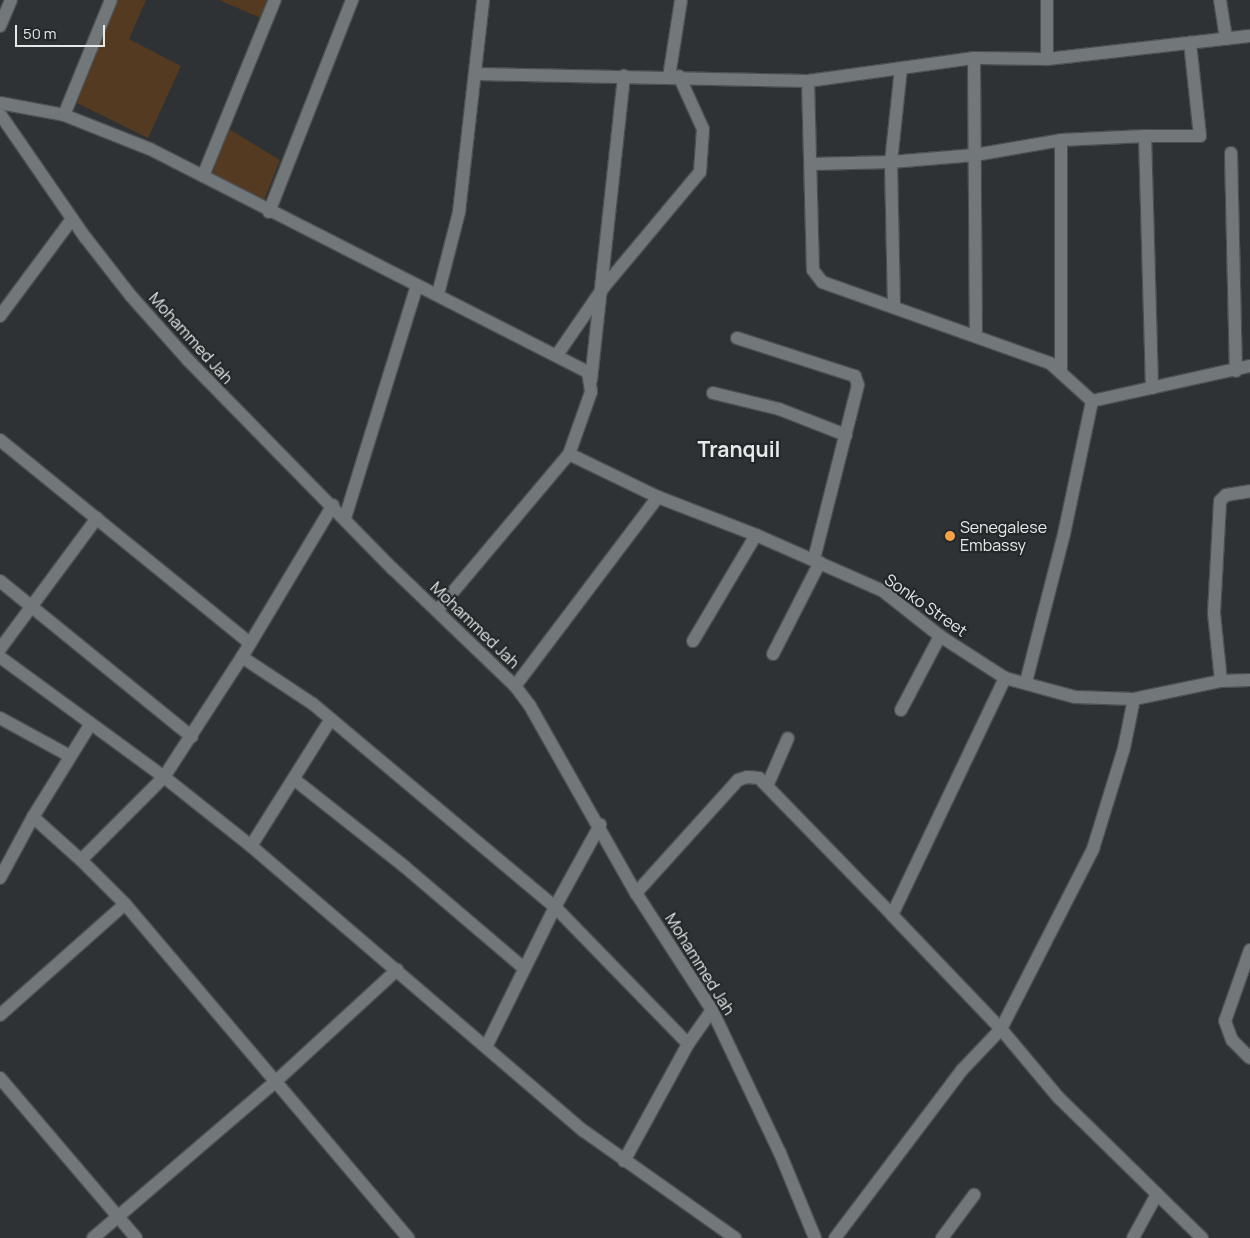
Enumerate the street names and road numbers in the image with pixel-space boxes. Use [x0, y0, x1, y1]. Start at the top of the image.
street label: Mohammed Jah [145, 288, 237, 388]
street label: Sonko Street [881, 570, 971, 640]
street label: Mohammed Jah [427, 578, 523, 672]
street label: Mohammed Jah [661, 910, 739, 1018]

